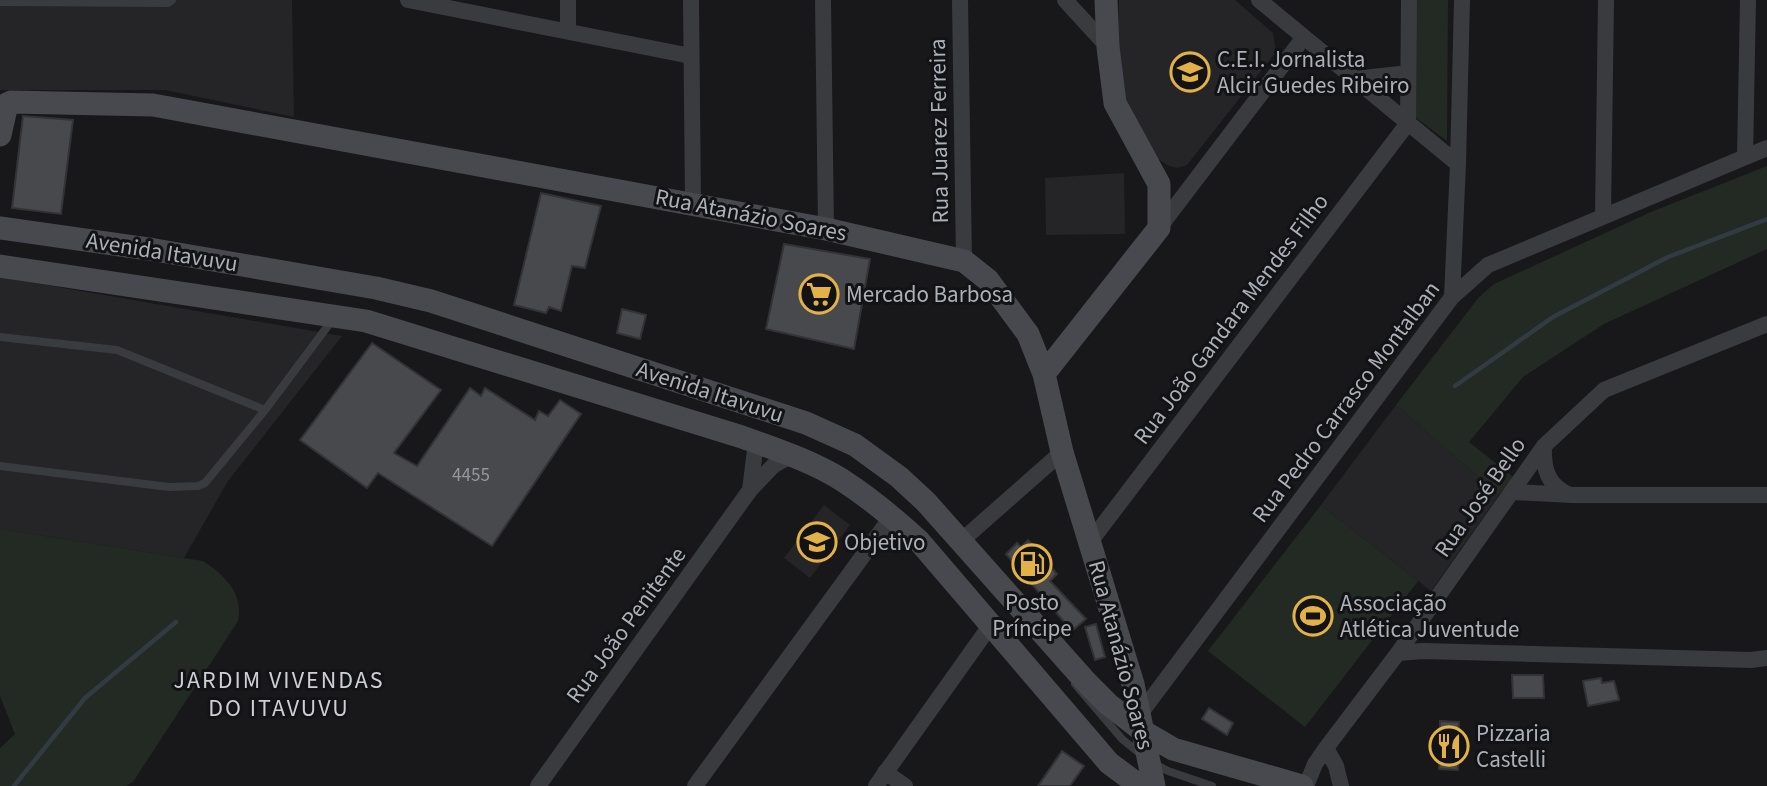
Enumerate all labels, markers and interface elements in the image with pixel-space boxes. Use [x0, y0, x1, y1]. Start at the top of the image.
street label: Rua Juarez Ferreira [921, 38, 957, 224]
place label: C.E.I. Jornalista Alcir Guedes Ribeiro [1217, 43, 1409, 102]
school or university icon: C.E.I. Jornalista Alcir Guedes Ribeiro [1169, 51, 1211, 93]
street label: Rua Atanázio Soares [652, 180, 850, 250]
street label: Rua João Gandara Mendes Filho [1125, 186, 1337, 452]
street label: Avenida Itavuvu [84, 224, 240, 280]
supermarket icon: Mercado Barbosa [798, 273, 840, 315]
street label: Rua Pedro Carrasco Montalban [1244, 274, 1448, 530]
place label: Mercado Barbosa [846, 278, 1013, 311]
street label: Avenida Itavuvu [632, 353, 788, 431]
street label: Rua José Bello [1426, 430, 1534, 564]
house number: 4455 [452, 462, 490, 489]
school or university icon: Objetivo [796, 521, 838, 563]
place label: Objetivo [844, 526, 925, 559]
street label: Rua João Penitente [558, 540, 694, 710]
fuel station icon: Posto Príncipe [1011, 543, 1053, 585]
street label: Rua Atanázio Soares [1080, 557, 1162, 753]
place label: Posto Príncipe [992, 586, 1072, 645]
place label: Associação Atlética Juventude [1340, 587, 1520, 646]
sports icon: Associação Atlética Juventude [1292, 595, 1334, 637]
district label: JARDIM VIVENDAS DO ITAVUVU [173, 663, 385, 726]
place label: Pizzaria Castelli [1476, 717, 1551, 776]
restaurant icon: Pizzaria Castelli [1428, 725, 1470, 767]

